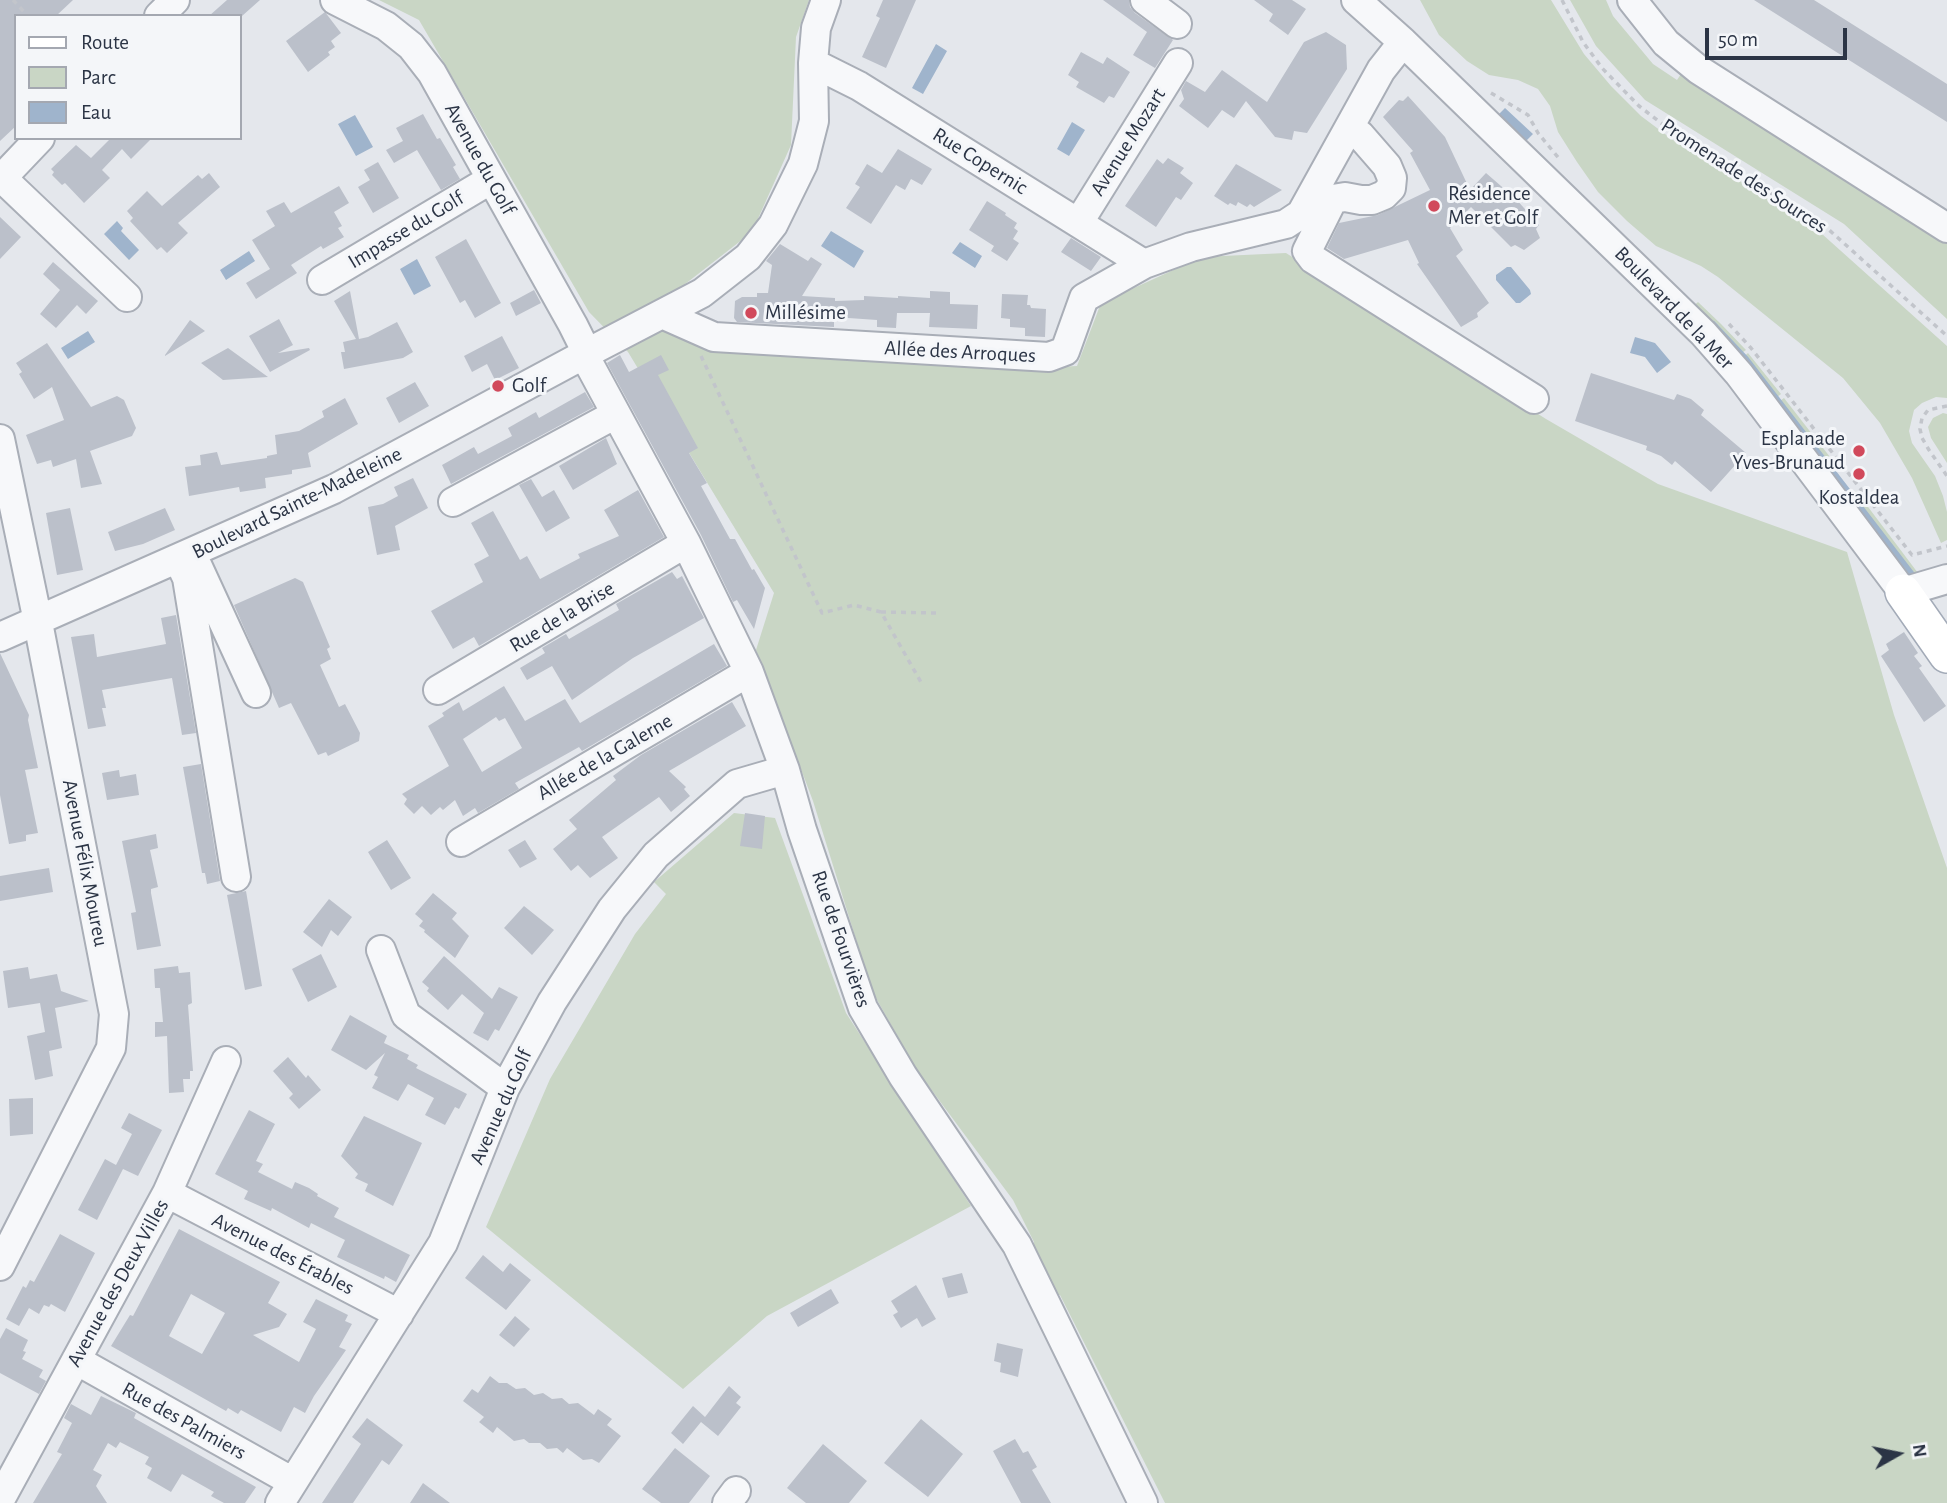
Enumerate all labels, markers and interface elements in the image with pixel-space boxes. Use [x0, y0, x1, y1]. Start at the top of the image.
legend [14, 14, 242, 140]
scale bar [1709, 14, 1851, 58]
text: 50 m [1718, 29, 1758, 50]
text: Route [81, 32, 129, 53]
text: Parc [81, 67, 116, 88]
street label: Avenue Mozart [1085, 83, 1171, 201]
street label: Avenue du Golf [439, 99, 521, 219]
text: Eau [81, 102, 111, 123]
street label: Promenade des Sources [1656, 113, 1832, 239]
street label: Rue Copernic [928, 122, 1032, 200]
place label: Résidence Mer et Golf [1448, 181, 1538, 231]
street label: Impasse du Golf [344, 186, 468, 274]
marker: Résidence Mer et Golf [1426, 198, 1442, 214]
street label: Boulevard de la Mer [1609, 241, 1739, 375]
place label: Millésime [765, 300, 846, 326]
marker: Millésime [743, 305, 759, 321]
street label: Allée des Arroques [884, 335, 1036, 369]
place label: Golf [512, 373, 546, 399]
marker: Golf [490, 378, 506, 394]
place label: Esplanade Yves-Brunaud [1732, 426, 1845, 476]
street label: Boulevard Sainte-Madeleine [188, 441, 406, 565]
marker: Esplanade Yves-Brunaud [1851, 443, 1867, 459]
marker: Kostaldea [1851, 466, 1867, 482]
place label: Kostaldea [1819, 485, 1899, 511]
street label: Rue de la Brise [505, 576, 619, 658]
street label: Allée de la Galerne [533, 708, 677, 806]
street label: Avenue Félix Moureu [56, 777, 114, 949]
street label: Rue de Fourvières [806, 867, 876, 1011]
street label: Avenue du Golf [464, 1045, 538, 1169]
street label: Avenue des Deux Villes [61, 1195, 175, 1371]
street label: Avenue des Érables [208, 1207, 358, 1301]
street label: Rue des Palmiers [117, 1376, 251, 1466]
north arrow [1863, 1419, 1933, 1489]
text: N [1909, 1443, 1930, 1459]

